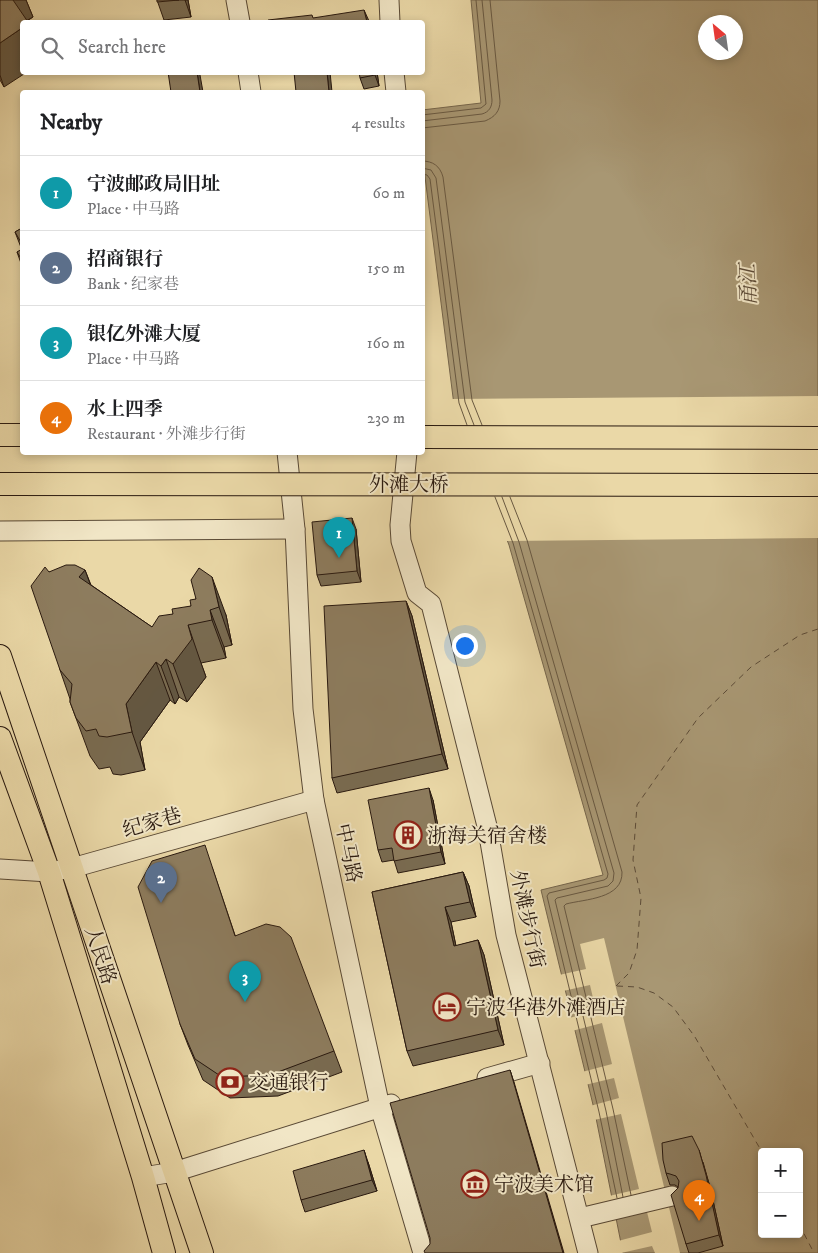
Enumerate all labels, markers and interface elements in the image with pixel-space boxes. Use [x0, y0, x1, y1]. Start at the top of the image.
north arrow [698, 15, 743, 60]
search box [20, 20, 425, 75]
icon: search [38, 34, 66, 62]
text: Search here [78, 36, 166, 59]
text: Nearby [40, 110, 102, 136]
text: 4 results [352, 113, 405, 133]
text: 宁波邮政局旧址 [87, 173, 220, 196]
text: 1 [53, 183, 59, 203]
text: 60 m [373, 183, 405, 203]
text: Place · 中马路 [87, 199, 180, 219]
text: 招商银行 [87, 248, 163, 271]
text: 2 [52, 258, 60, 278]
text: 150 m [367, 258, 405, 278]
water label: 甬江 [735, 261, 763, 306]
text: Bank · 纪家巷 [87, 274, 179, 294]
text: 银亿外滩大厦 [87, 323, 201, 346]
text: 3 [53, 333, 59, 353]
text: 160 m [367, 333, 405, 353]
text: Place · 中马路 [87, 349, 180, 369]
text: 水上四季 [87, 398, 163, 421]
text: 4 [51, 408, 61, 428]
text: 230 m [367, 408, 405, 428]
text: Restaurant · 外滩步行街 [87, 424, 246, 444]
street label: 外滩大桥 [369, 473, 449, 498]
pin: 1 [323, 517, 355, 558]
your location [452, 633, 478, 659]
street label: 纪家巷 [120, 803, 185, 844]
building icon: 浙海关宿舍楼 [393, 820, 423, 850]
street label: 中马路 [329, 821, 366, 885]
place label: 浙海关宿舍楼 [427, 824, 547, 849]
pin: 2 [145, 862, 177, 903]
street label: 外滩步行街 [504, 868, 549, 971]
street label: 人民路 [78, 923, 121, 988]
pin: 3 [229, 961, 261, 1002]
hotel icon: 宁波华港外滩酒店 [432, 992, 462, 1022]
place label: 宁波华港外滩酒店 [466, 996, 626, 1021]
bank icon: 交通银行 [215, 1067, 245, 1097]
place label: 交通银行 [249, 1071, 329, 1096]
map controls [758, 1148, 803, 1238]
button: + [758, 1148, 803, 1193]
museum icon: 宁波美术馆 [460, 1169, 490, 1199]
place label: 宁波美术馆 [494, 1173, 594, 1198]
pin: 4 [683, 1180, 715, 1221]
button: − [758, 1193, 803, 1238]

